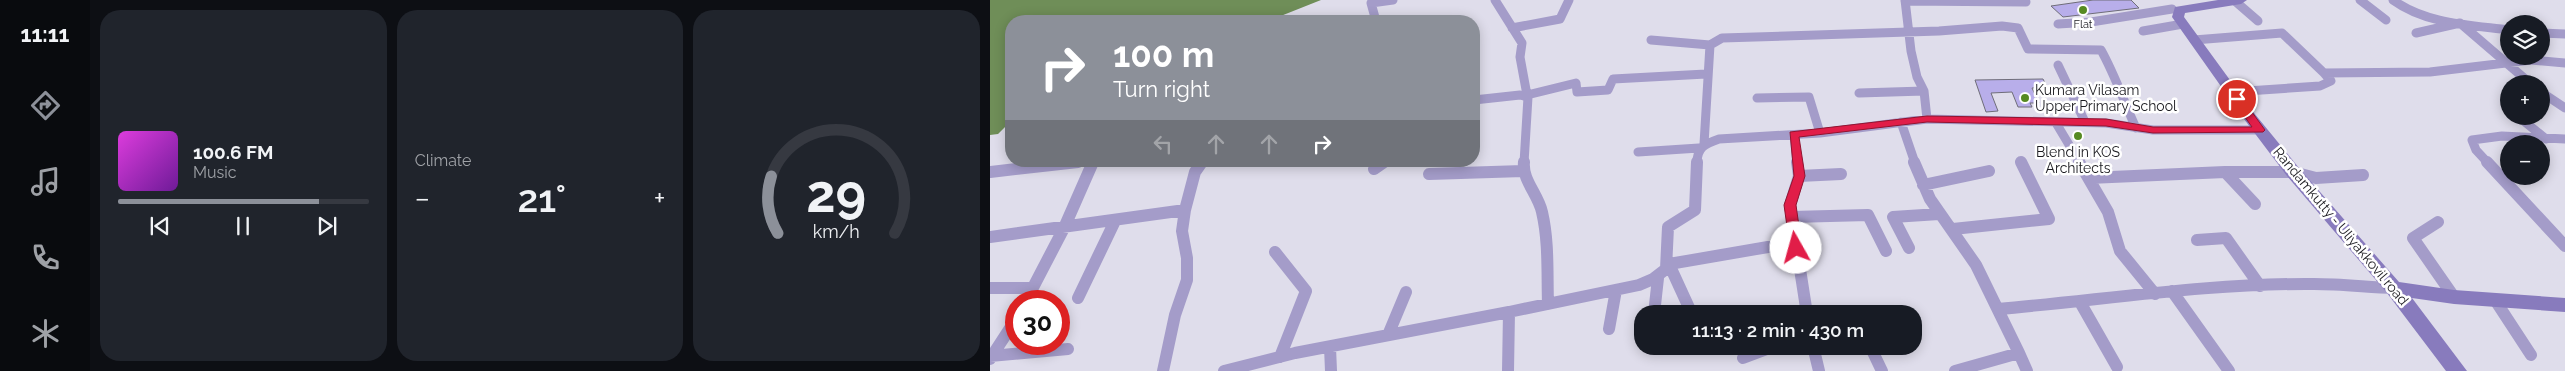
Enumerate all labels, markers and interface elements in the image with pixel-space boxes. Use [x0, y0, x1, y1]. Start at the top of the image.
marker: Flat [2077, 4, 2089, 16]
map controls [2500, 15, 2550, 185]
button: layers [2500, 15, 2550, 65]
place label: Flat [2073, 18, 2093, 31]
text: 11:11 [21, 21, 69, 47]
text: 100 m [1113, 34, 1214, 75]
icon: right [1030, 35, 1095, 100]
button: + [2500, 75, 2550, 125]
text: Turn right [1113, 76, 1210, 102]
pin [2216, 78, 2258, 120]
place label: Kumara Vilasam Upper Primary School [2035, 82, 2177, 114]
icon: arrive [2223, 85, 2251, 113]
icon: directions [28, 88, 63, 123]
marker: Kumara Vilasam Upper Primary School [2019, 92, 2031, 104]
icon: left [1149, 130, 1177, 158]
icon: ahead [1202, 130, 1230, 158]
icon: ahead [1255, 130, 1283, 158]
icon: right [1308, 130, 1336, 158]
marker: Blend in KOS Architects [2072, 130, 2084, 142]
button: − [2500, 135, 2550, 185]
text: 100.6 FM [193, 141, 273, 163]
place label: Blend in KOS Architects [2036, 144, 2121, 176]
street label: Randamkutty - Uliyakkovil road [2270, 144, 2412, 308]
text: Climate [415, 151, 471, 170]
text: Music [193, 163, 237, 182]
text: 29 [807, 163, 867, 224]
icon: music [28, 164, 63, 199]
text: 21° [517, 176, 566, 221]
text: − [415, 182, 430, 215]
text: + [654, 182, 665, 215]
icon: previous [146, 212, 174, 240]
icon: pause [229, 212, 257, 240]
icon: next [313, 212, 341, 240]
text: km/h [813, 221, 860, 242]
position arrow [1769, 221, 1821, 273]
icon: phone [28, 240, 63, 275]
speed limit sign: 30 [1005, 290, 1070, 355]
icon: climate [28, 316, 63, 351]
text: 11:13 · 2 min · 430 m [1692, 319, 1864, 341]

